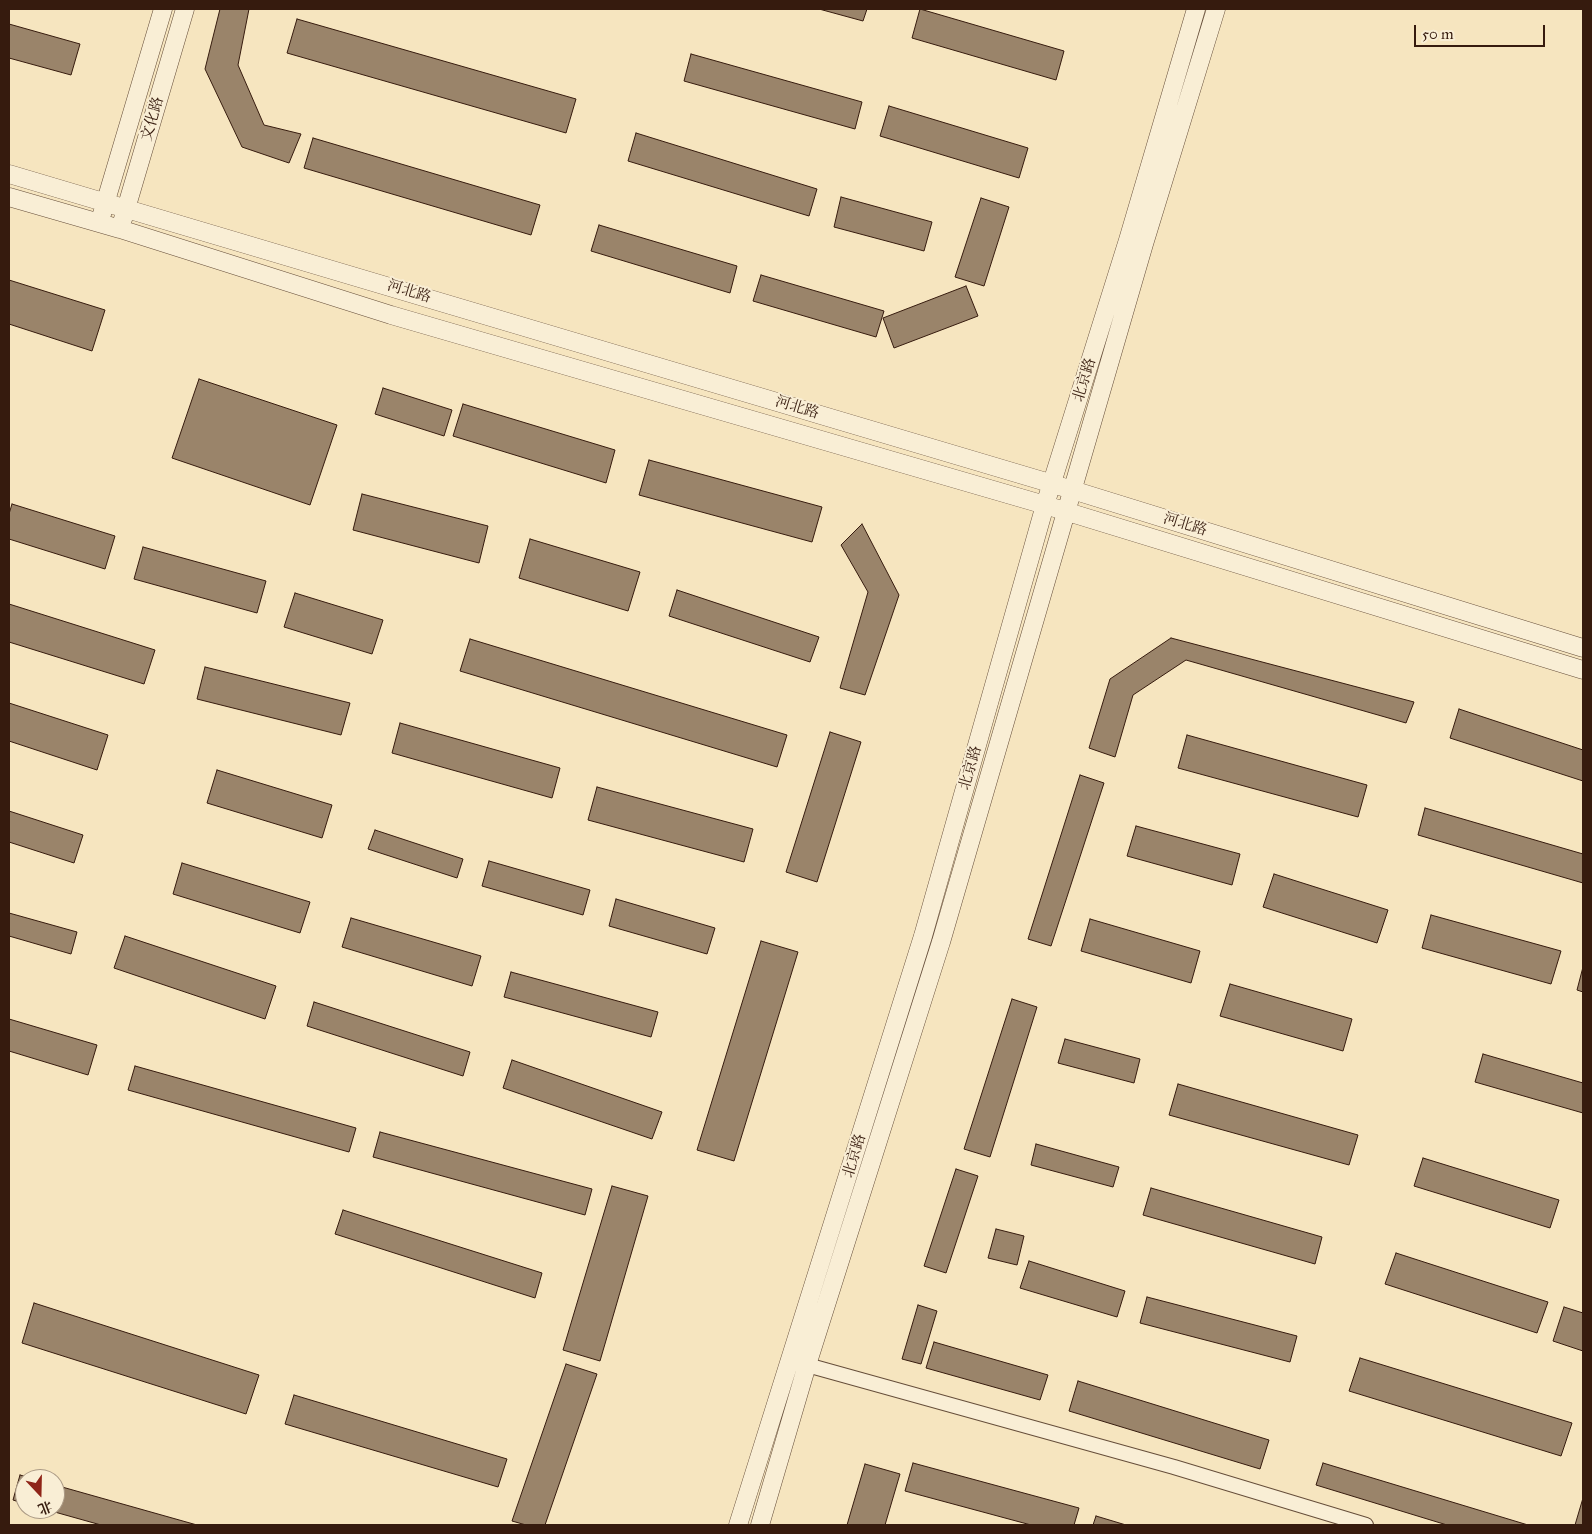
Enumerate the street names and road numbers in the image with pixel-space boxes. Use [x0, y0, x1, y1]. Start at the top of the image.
street label: 文化路 [138, 95, 168, 143]
street label: 河北路 [385, 277, 433, 307]
street label: 北京路 [1070, 356, 1100, 404]
street label: 河北路 [773, 393, 821, 423]
street label: 河北路 [1161, 510, 1209, 540]
street label: 北京路 [956, 744, 986, 792]
street label: 北京路 [840, 1132, 870, 1180]

